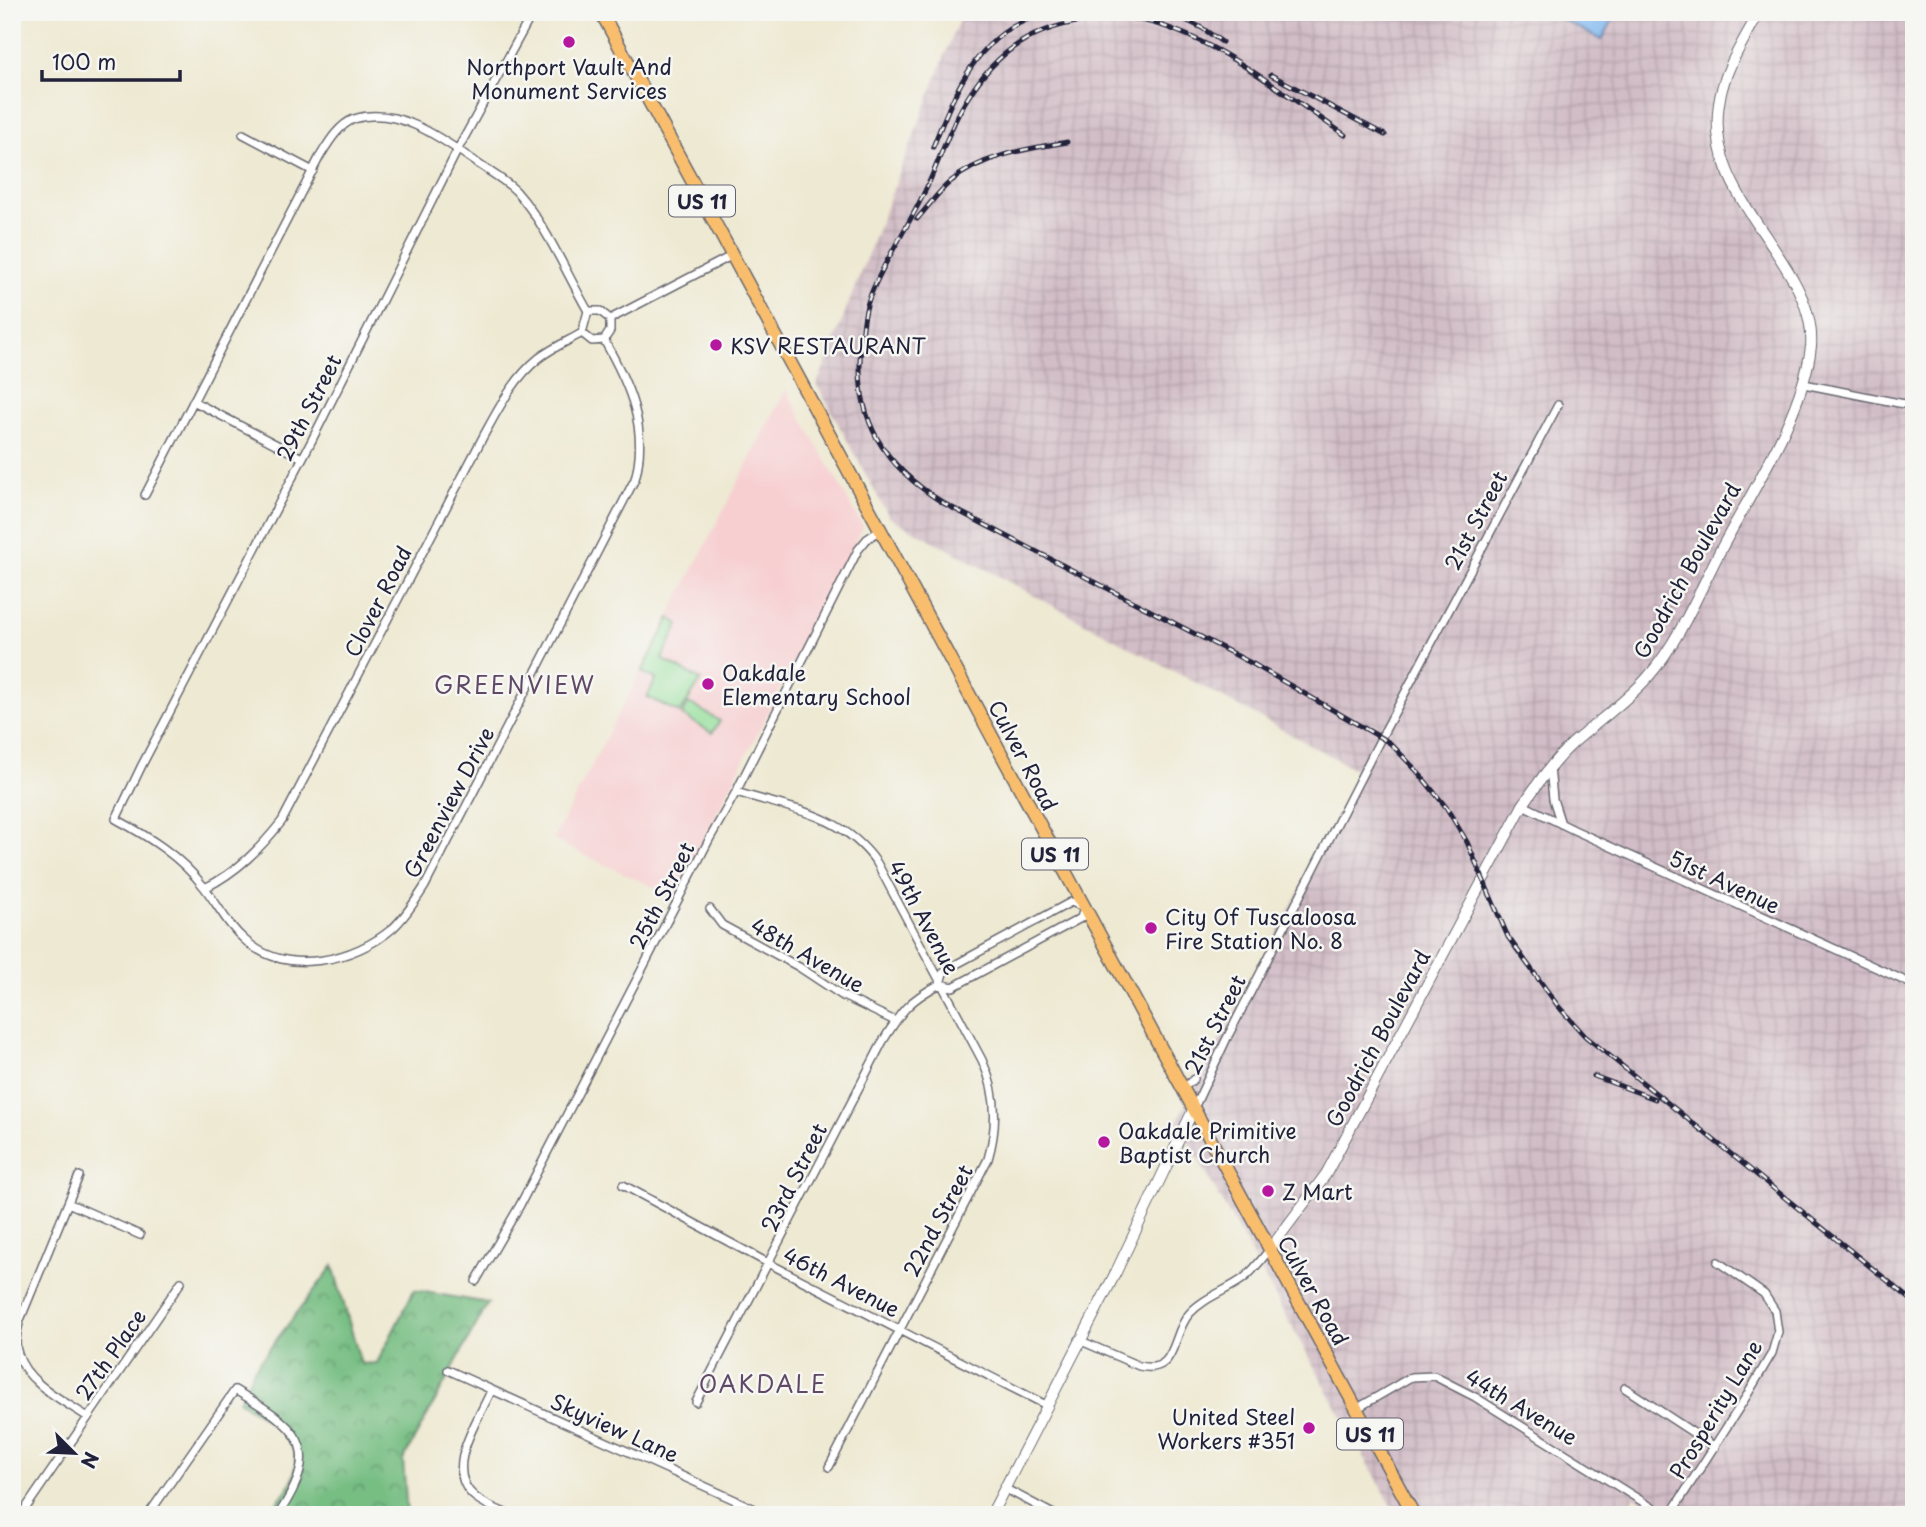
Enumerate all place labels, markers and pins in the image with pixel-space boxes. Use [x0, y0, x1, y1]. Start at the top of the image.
marker: Northport Vault And Monument Services [561, 34, 577, 50]
place label: Northport Vault And Monument Services [466, 50, 672, 106]
place label: KSV RESTAURANT [730, 329, 926, 361]
marker: KSV RESTAURANT [708, 337, 724, 353]
place label: Oakdale Elementary School [722, 656, 911, 712]
marker: Oakdale Elementary School [700, 676, 716, 692]
place label: City Of Tuscaloosa Fire Station No. 8 [1165, 900, 1356, 956]
marker: City Of Tuscaloosa Fire Station No. 8 [1143, 920, 1159, 936]
place label: Oakdale Primitive Baptist Church [1118, 1114, 1297, 1170]
marker: Oakdale Primitive Baptist Church [1096, 1134, 1112, 1150]
place label: Z Mart [1282, 1175, 1353, 1207]
marker: Z Mart [1260, 1183, 1276, 1199]
place label: United Steel Workers #351 [1157, 1400, 1295, 1456]
marker: United Steel Workers #351 [1301, 1420, 1317, 1436]

